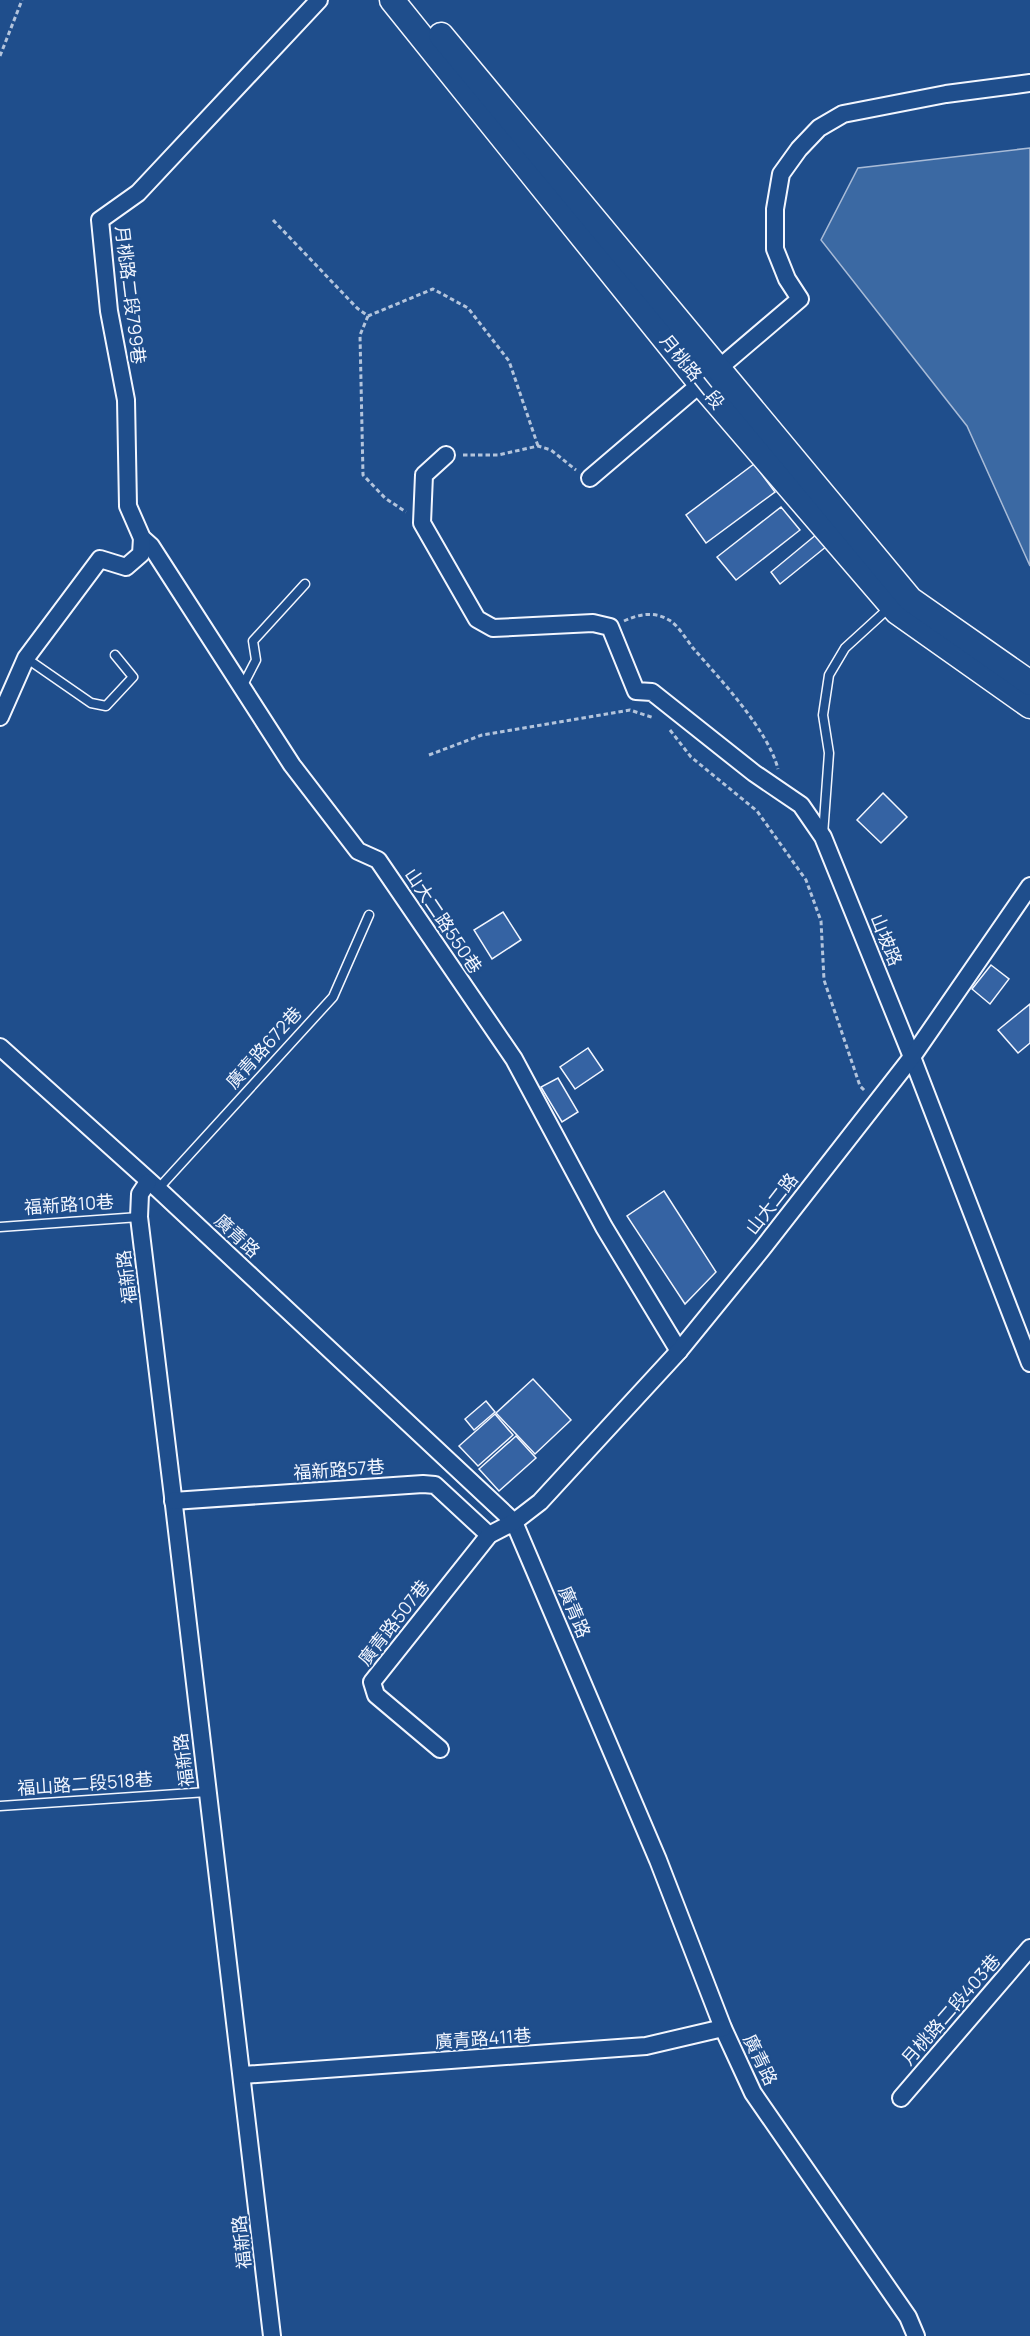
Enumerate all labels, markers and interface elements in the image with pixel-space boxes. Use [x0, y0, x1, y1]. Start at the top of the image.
street label: 月桃路二段799巷 [111, 224, 151, 366]
street label: 月桃路二段 [655, 329, 730, 414]
street label: 山大二路550巷 [400, 863, 488, 978]
street label: 山坡路 [866, 910, 908, 969]
street label: 廣青路672巷 [220, 1001, 306, 1093]
street label: 山大二路 [740, 1168, 803, 1239]
street label: 福新路10巷 [23, 1189, 115, 1219]
street label: 廣青路 [210, 1208, 266, 1262]
street label: 福新路 [111, 1249, 141, 1305]
street label: 福新路57巷 [292, 1454, 385, 1484]
street label: 廣青路507巷 [352, 1575, 434, 1670]
street label: 廣青路 [553, 1582, 597, 1641]
street label: 福新路 [168, 1732, 198, 1788]
street label: 福山路二段518巷 [16, 1766, 154, 1800]
street label: 月桃路二段403巷 [895, 1949, 1005, 2070]
street label: 廣青路411巷 [434, 2023, 532, 2053]
street label: 廣青路 [738, 2030, 784, 2089]
street label: 福新路 [226, 2214, 256, 2270]

